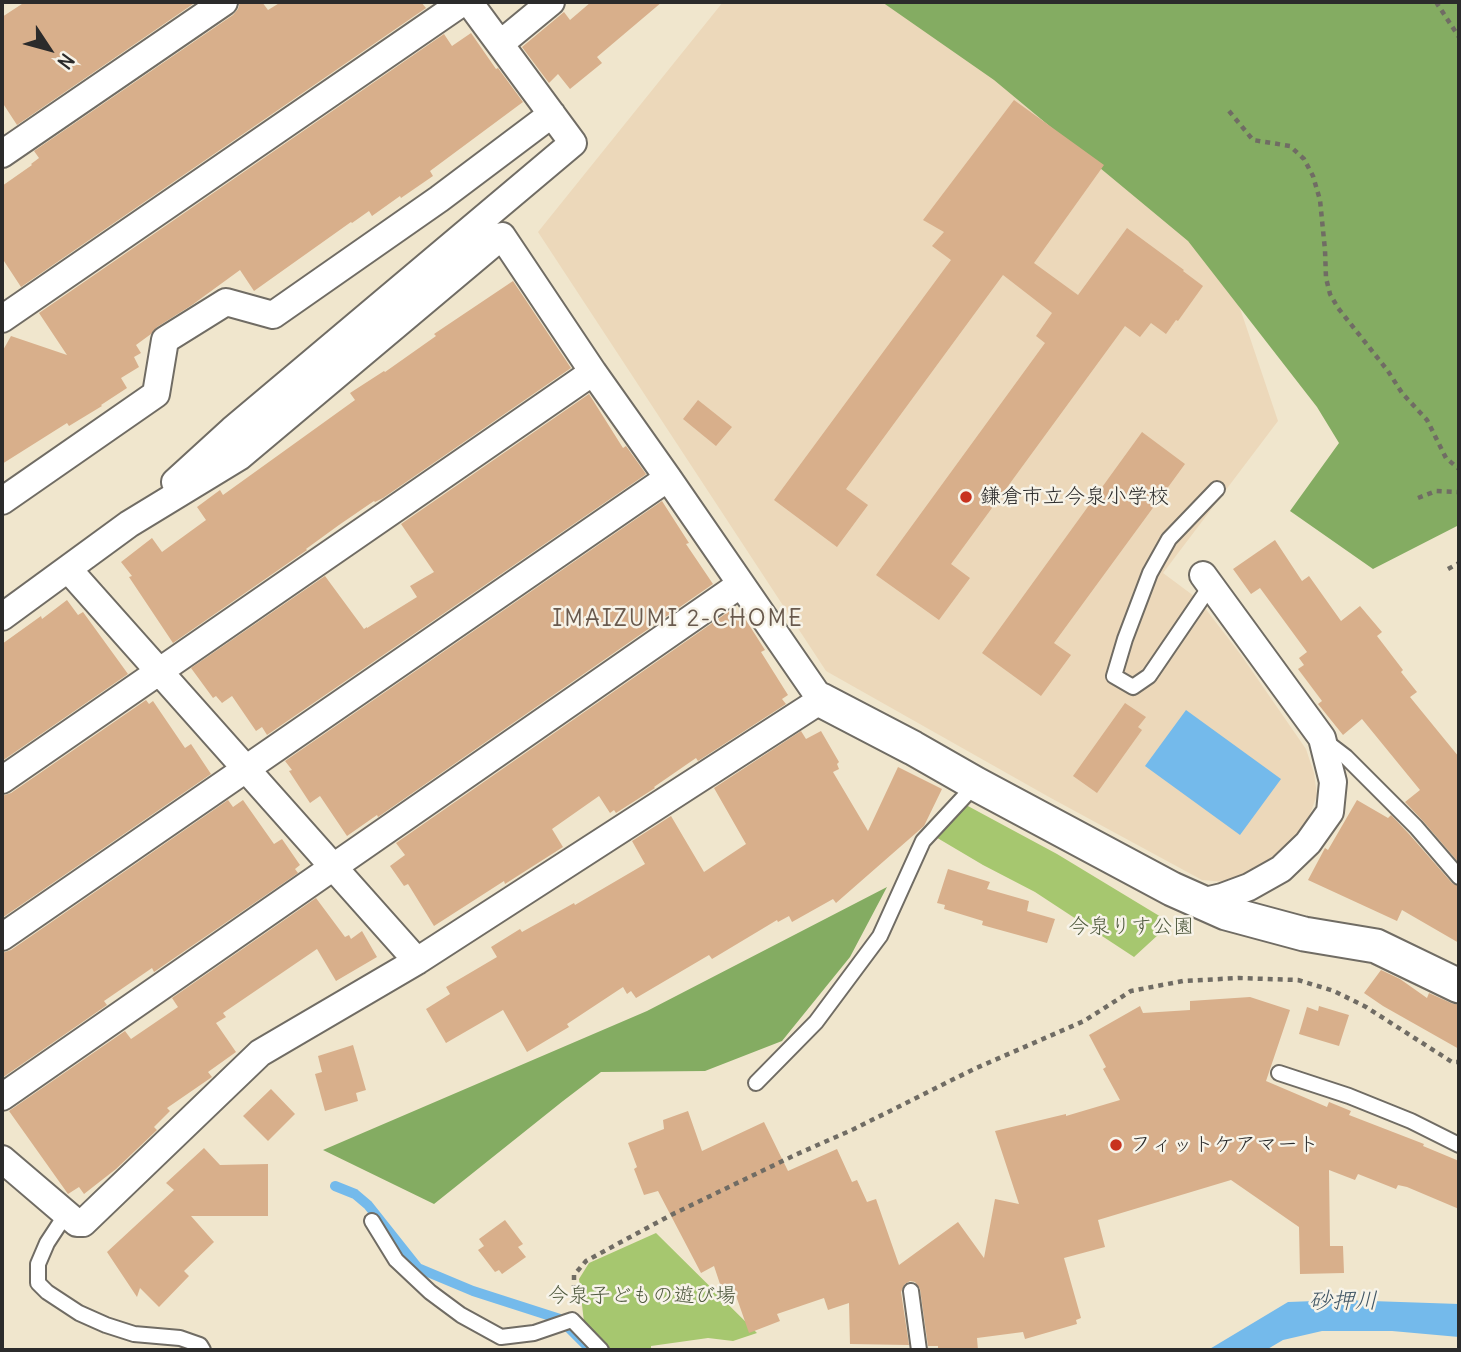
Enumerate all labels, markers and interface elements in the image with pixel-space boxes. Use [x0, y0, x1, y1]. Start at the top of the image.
north arrow [14, 14, 84, 84]
text: N [52, 49, 80, 74]
place label: 鎌倉市立今泉小学校 [980, 484, 1169, 510]
marker: 鎌倉市立今泉小学校 [958, 489, 974, 505]
district label: IMAIZUMI 2-CHOME [554, 605, 802, 633]
park label: 今泉りす公園 [1068, 914, 1194, 940]
place label: フィットケアマート [1130, 1132, 1319, 1158]
marker: フィットケアマート [1108, 1137, 1124, 1153]
park label: 今泉子どもの遊び場 [548, 1283, 736, 1309]
water label: 砂押川 [1309, 1287, 1377, 1315]

